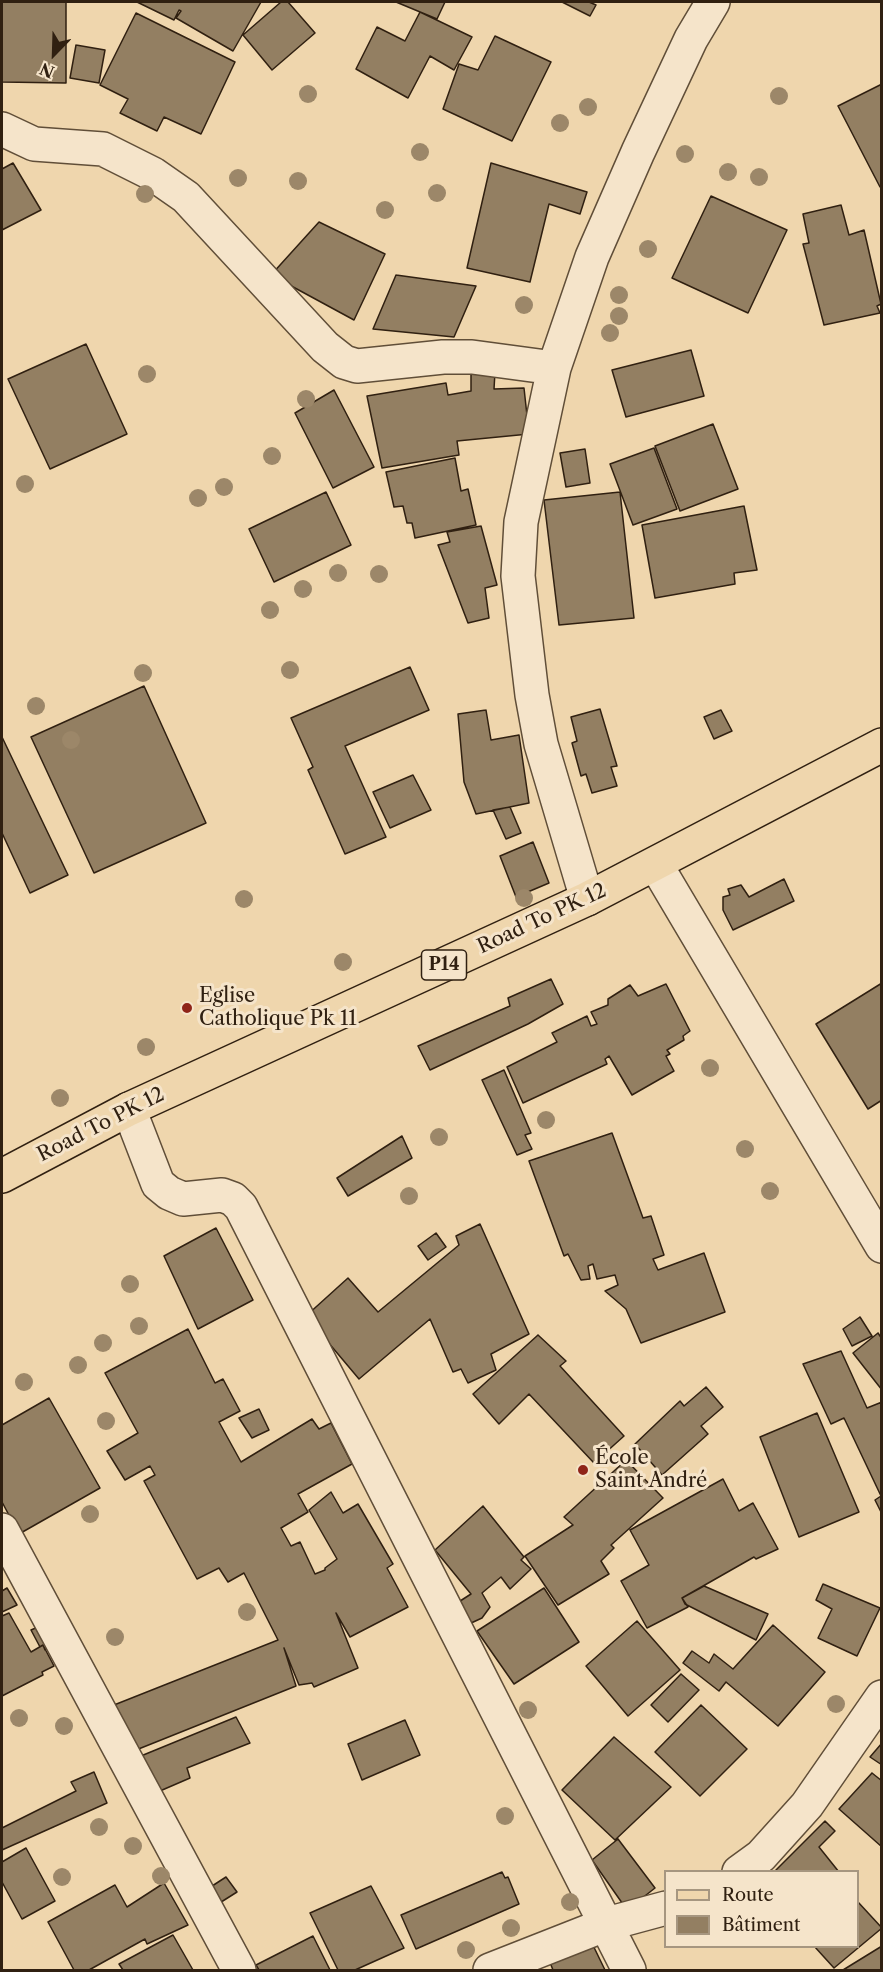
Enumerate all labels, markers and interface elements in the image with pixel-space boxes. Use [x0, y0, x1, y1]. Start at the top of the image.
north arrow [24, 24, 84, 84]
text: N [37, 59, 57, 82]
street label: Road To PK 12 [474, 879, 610, 959]
road number: P14 [422, 950, 466, 980]
place label: Eglise Catholique Pk 11 [199, 984, 357, 1031]
marker: Eglise Catholique Pk 11 [180, 1001, 194, 1015]
street label: Road To PK 12 [33, 1083, 169, 1167]
place label: École Saint André [595, 1446, 707, 1493]
marker: École Saint André [576, 1463, 590, 1477]
legend [664, 1870, 859, 1948]
text: Route [722, 1884, 774, 1906]
text: Bâtiment [722, 1914, 800, 1936]

